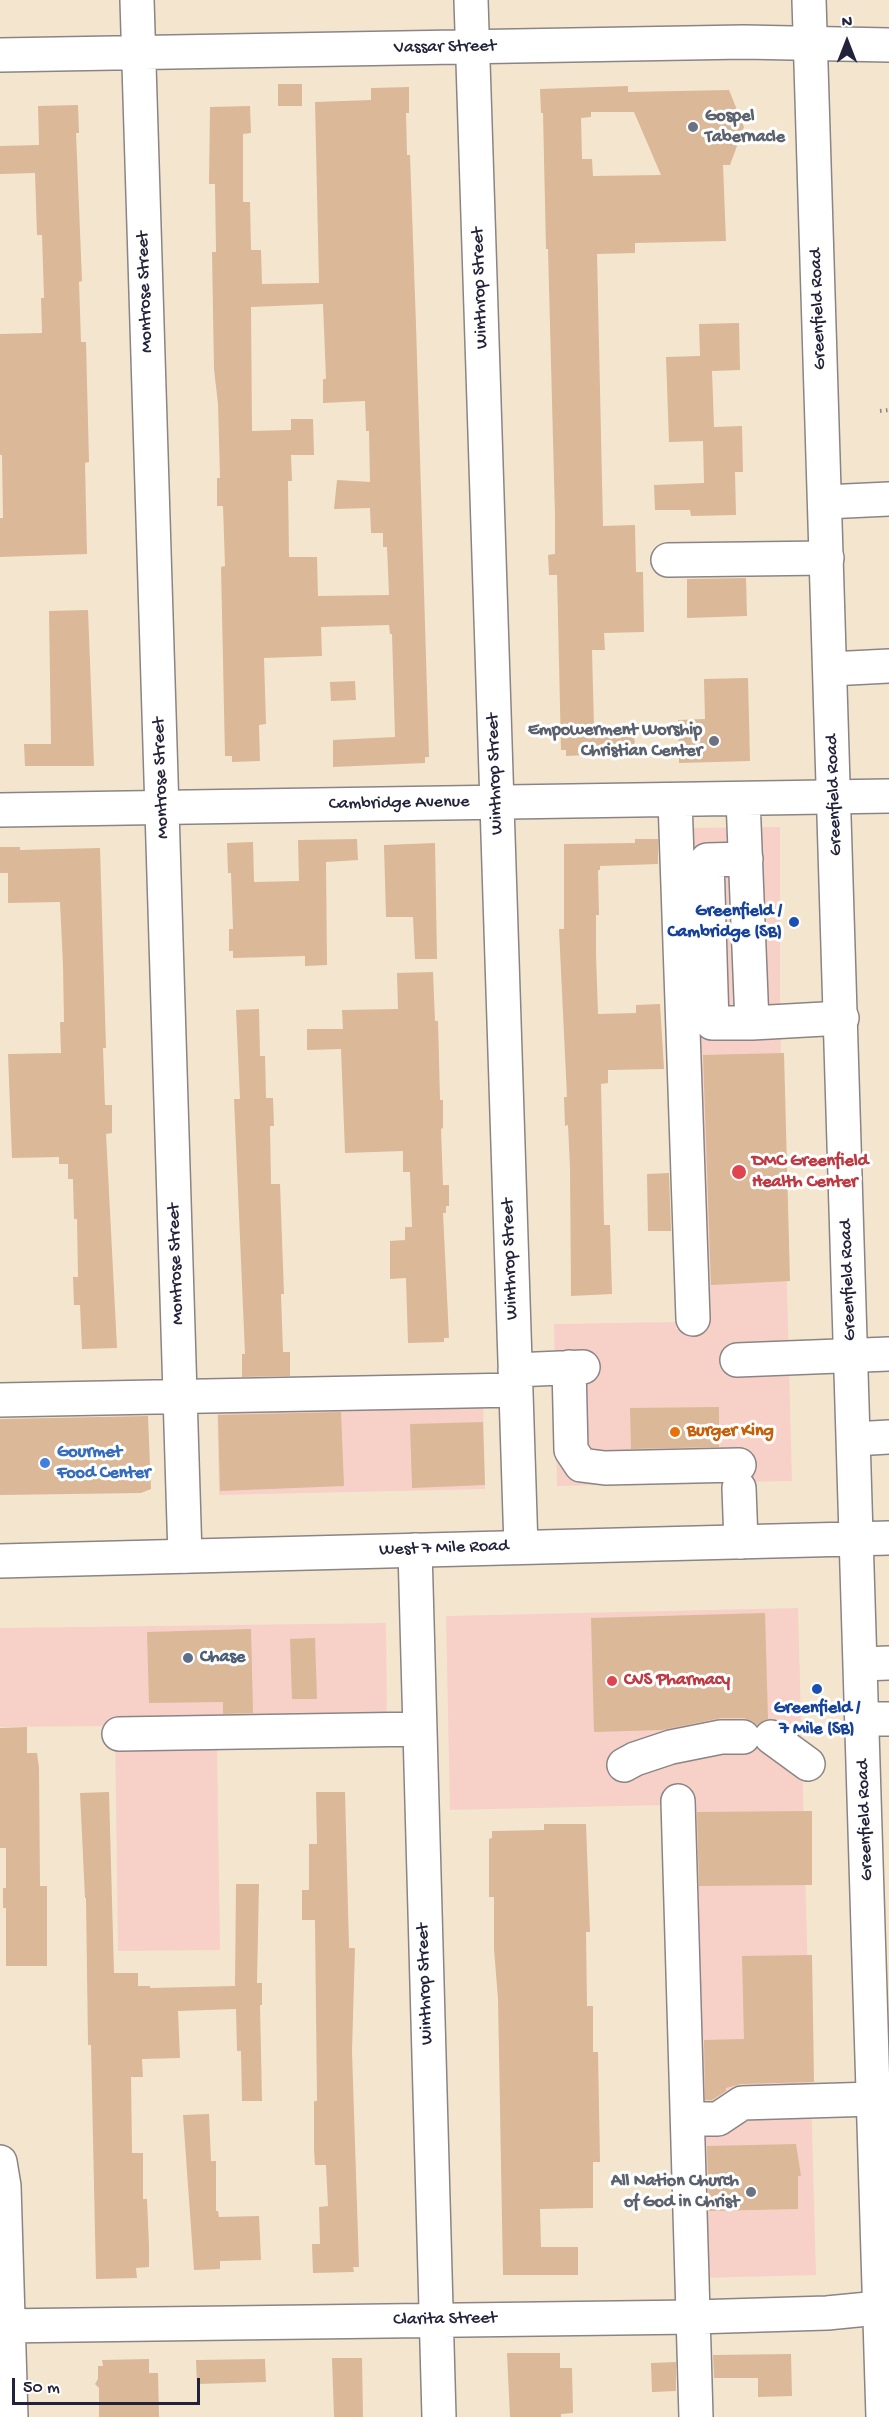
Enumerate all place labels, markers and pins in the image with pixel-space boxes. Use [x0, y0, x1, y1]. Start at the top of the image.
place label: Gospel Tabernacle [705, 106, 785, 148]
marker: Gospel Tabernacle [686, 120, 700, 134]
place label: Empowerment Worship Christian Center [528, 720, 702, 762]
marker: Empowerment Worship Christian Center [707, 734, 721, 748]
place label: Greenfield / Cambridge (SB) [668, 901, 782, 944]
marker: Greenfield / Cambridge (SB) [787, 915, 801, 929]
place label: DMC Greenfield Health Center [752, 1151, 868, 1194]
marker: DMC Greenfield Health Center [730, 1163, 748, 1181]
place label: Burger King [687, 1421, 774, 1443]
marker: Burger King [668, 1425, 682, 1439]
place label: Gourmet Food Center [57, 1442, 150, 1484]
marker: Gourmet Food Center [38, 1456, 52, 1470]
place label: Chase [200, 1647, 245, 1669]
marker: Chase [181, 1651, 195, 1665]
place label: CVS Pharmacy [624, 1670, 730, 1692]
marker: CVS Pharmacy [605, 1674, 619, 1688]
marker: Greenfield / 7 Mile (SB) [810, 1682, 824, 1696]
place label: Greenfield / 7 Mile (SB) [774, 1698, 860, 1740]
place label: All Nation Church of God in Christ [611, 2171, 739, 2214]
marker: All Nation Church of God in Christ [744, 2185, 758, 2199]

